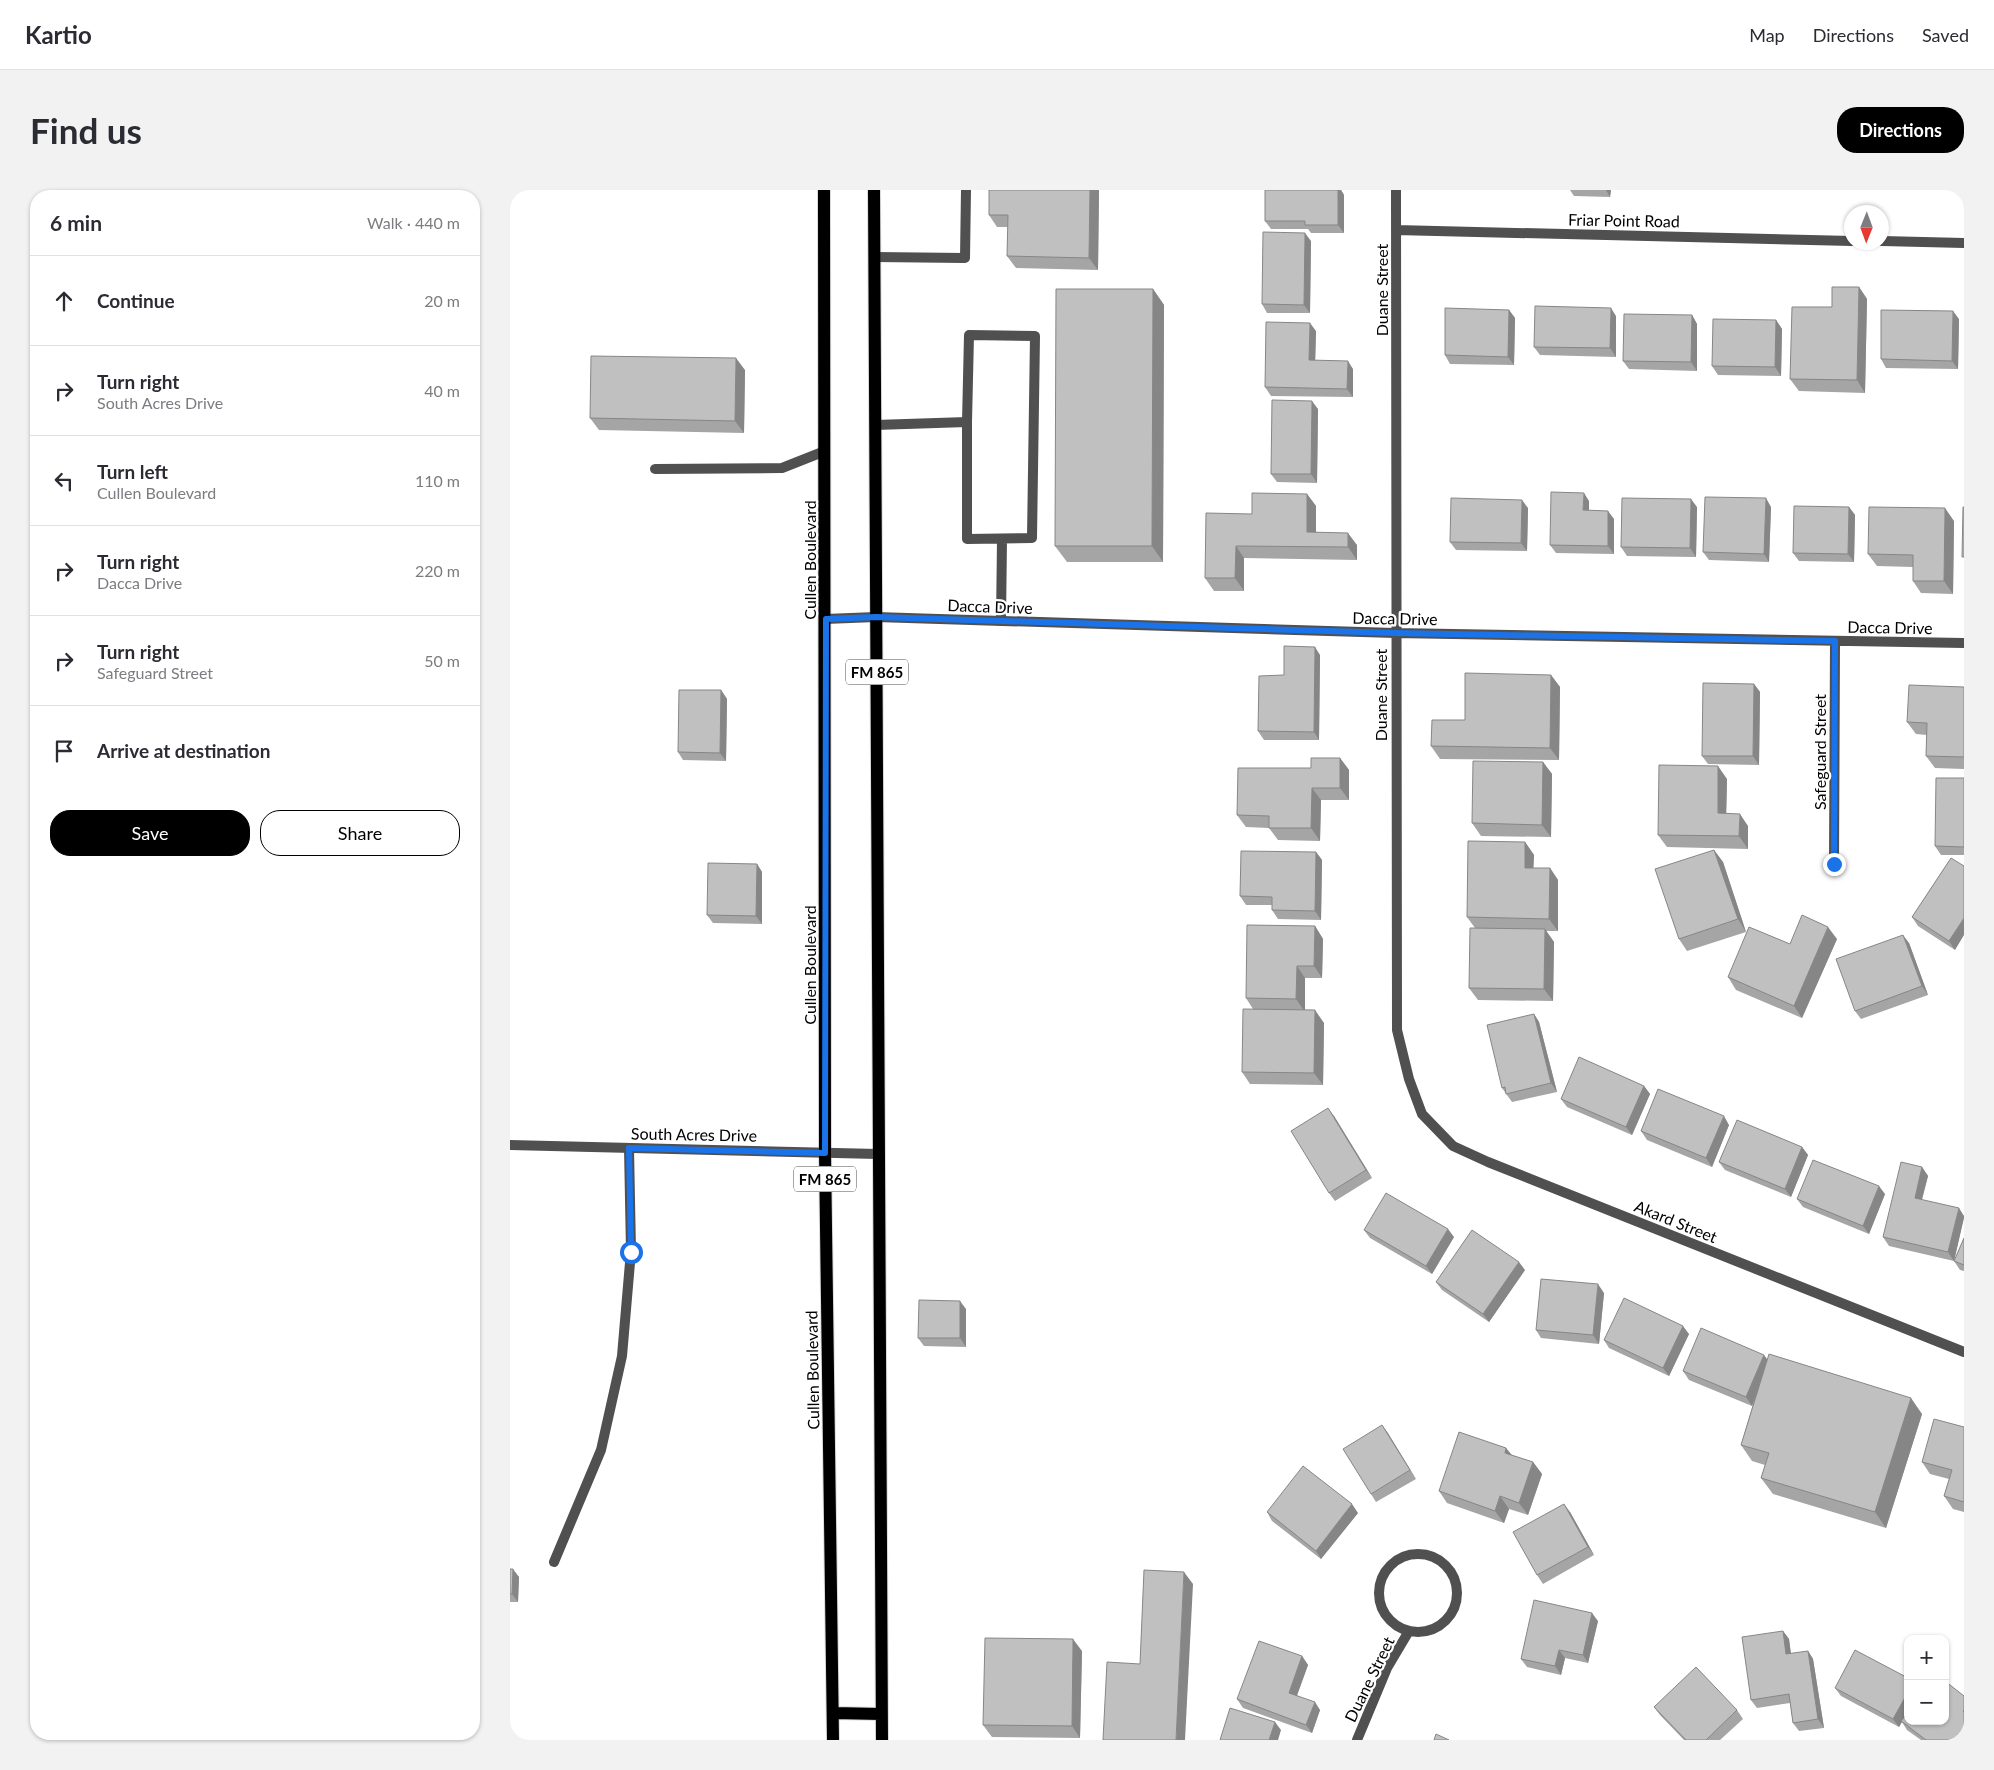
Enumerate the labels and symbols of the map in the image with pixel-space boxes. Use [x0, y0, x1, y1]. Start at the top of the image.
north arrow [1844, 205, 1889, 250]
street label: Friar Point Road [1568, 210, 1680, 230]
street label: Duane Street [1372, 243, 1391, 336]
street label: Cullen Boulevard [800, 500, 819, 620]
street label: Dacca Drive [947, 595, 1033, 617]
street label: Dacca Drive [1352, 608, 1438, 628]
street label: Dacca Drive [1847, 617, 1933, 637]
street label: Duane Street [1371, 648, 1390, 741]
road number: FM 865 [846, 660, 908, 684]
street label: Safeguard Street [1810, 694, 1829, 810]
route end [1823, 853, 1846, 876]
street label: Cullen Boulevard [800, 905, 819, 1025]
street label: South Acres Drive [631, 1123, 757, 1145]
road number: FM 865 [794, 1166, 856, 1192]
street label: Akard Street [1632, 1196, 1720, 1246]
route start [620, 1241, 643, 1264]
street label: Cullen Boulevard [801, 1310, 823, 1430]
street label: Duane Street [1340, 1633, 1398, 1725]

